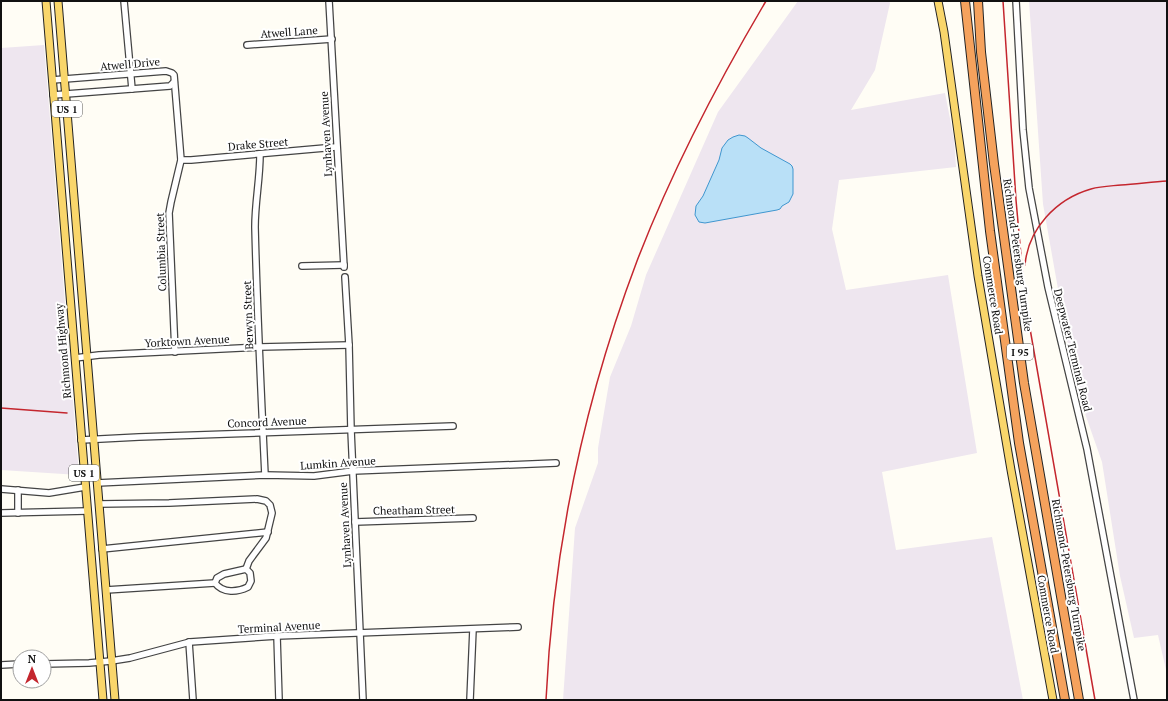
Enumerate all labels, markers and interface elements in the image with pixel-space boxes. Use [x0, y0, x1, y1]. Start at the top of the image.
street label: Atwell Lane [260, 23, 319, 41]
street label: Atwell Drive [99, 54, 161, 74]
street label: Lynhaven Avenue [317, 90, 335, 177]
road number: US 1 [52, 101, 82, 117]
street label: Drake Street [227, 134, 289, 154]
street label: Richmond-Petersburg Turnpike [1000, 178, 1036, 333]
street label: Columbia Street [153, 212, 169, 292]
street label: Commerce Road [980, 255, 1006, 335]
street label: Berwyn Street [240, 280, 256, 350]
street label: Deepwater Terminal Road [1051, 287, 1095, 413]
street label: Richmond Highway [52, 302, 74, 399]
street label: Yorktown Avenue [144, 332, 230, 350]
road number: I 95 [1007, 344, 1033, 360]
street label: Concord Avenue [227, 414, 307, 430]
street label: Lumkin Avenue [300, 453, 377, 473]
road number: US 1 [69, 465, 99, 481]
street label: Lynhaven Avenue [336, 481, 354, 568]
street label: Richmond-Petersburg Turnpike [1049, 498, 1089, 653]
street label: Cheatham Street [373, 502, 455, 518]
street label: Commerce Road [1034, 574, 1062, 654]
street label: Terminal Avenue [237, 618, 321, 636]
north arrow [12, 649, 52, 689]
text: N [28, 652, 37, 666]

